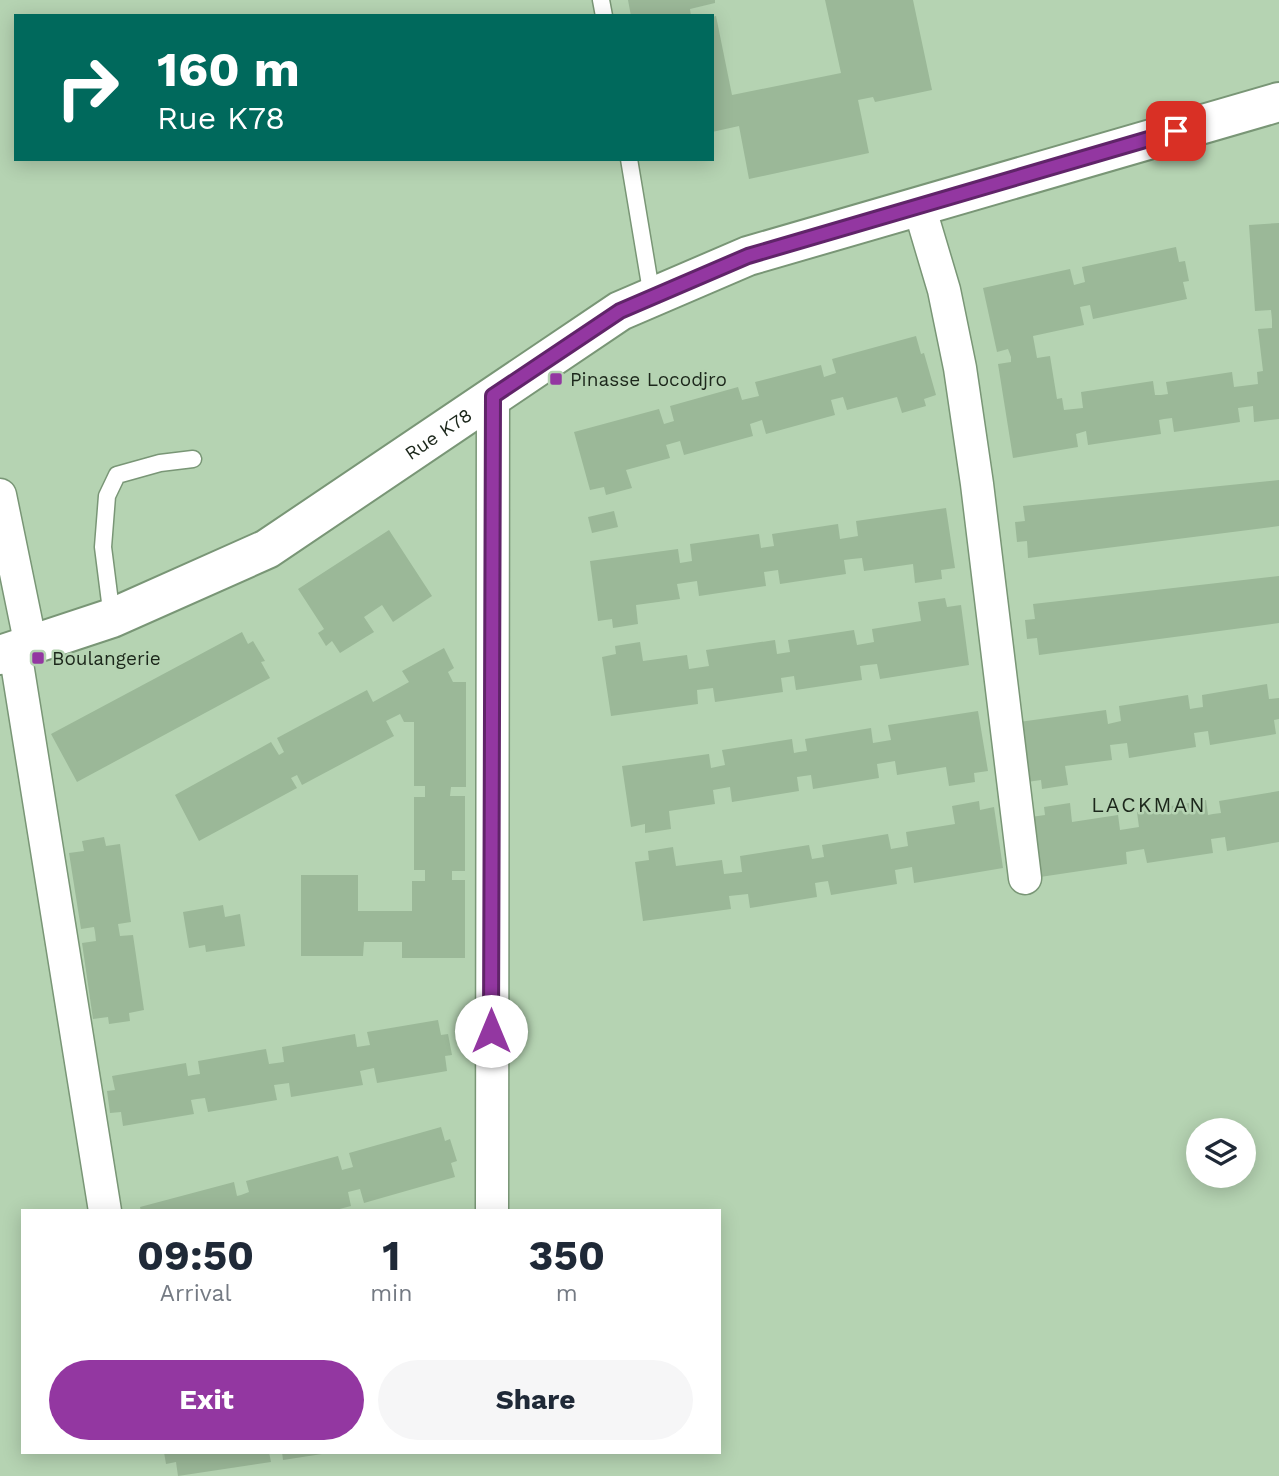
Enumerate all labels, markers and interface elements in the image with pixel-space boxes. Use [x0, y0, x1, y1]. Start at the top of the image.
text: 160 m [157, 40, 300, 98]
icon: right [42, 42, 133, 133]
text: Rue K78 [157, 99, 285, 137]
pin [1146, 101, 1206, 161]
icon: arrive [1157, 112, 1195, 150]
place label: Pinasse Locodjro [570, 368, 727, 391]
marker: Pinasse Locodjro [548, 371, 564, 387]
street label: Rue K78 [400, 403, 476, 464]
place label: Boulangerie [52, 647, 161, 670]
marker: Boulangerie [30, 650, 46, 666]
district label: LACKMAN [1091, 792, 1207, 817]
position arrow [454, 994, 528, 1068]
map controls [1186, 1118, 1256, 1188]
button: layers [1186, 1118, 1256, 1188]
text: 09:50 [137, 1231, 254, 1280]
text: 1 [382, 1231, 400, 1280]
text: 350 [529, 1231, 605, 1280]
text: Arrival [160, 1280, 232, 1307]
text: min [370, 1280, 412, 1307]
text: m [556, 1280, 578, 1307]
button: Exit [49, 1360, 364, 1440]
button: Share [378, 1360, 693, 1440]

